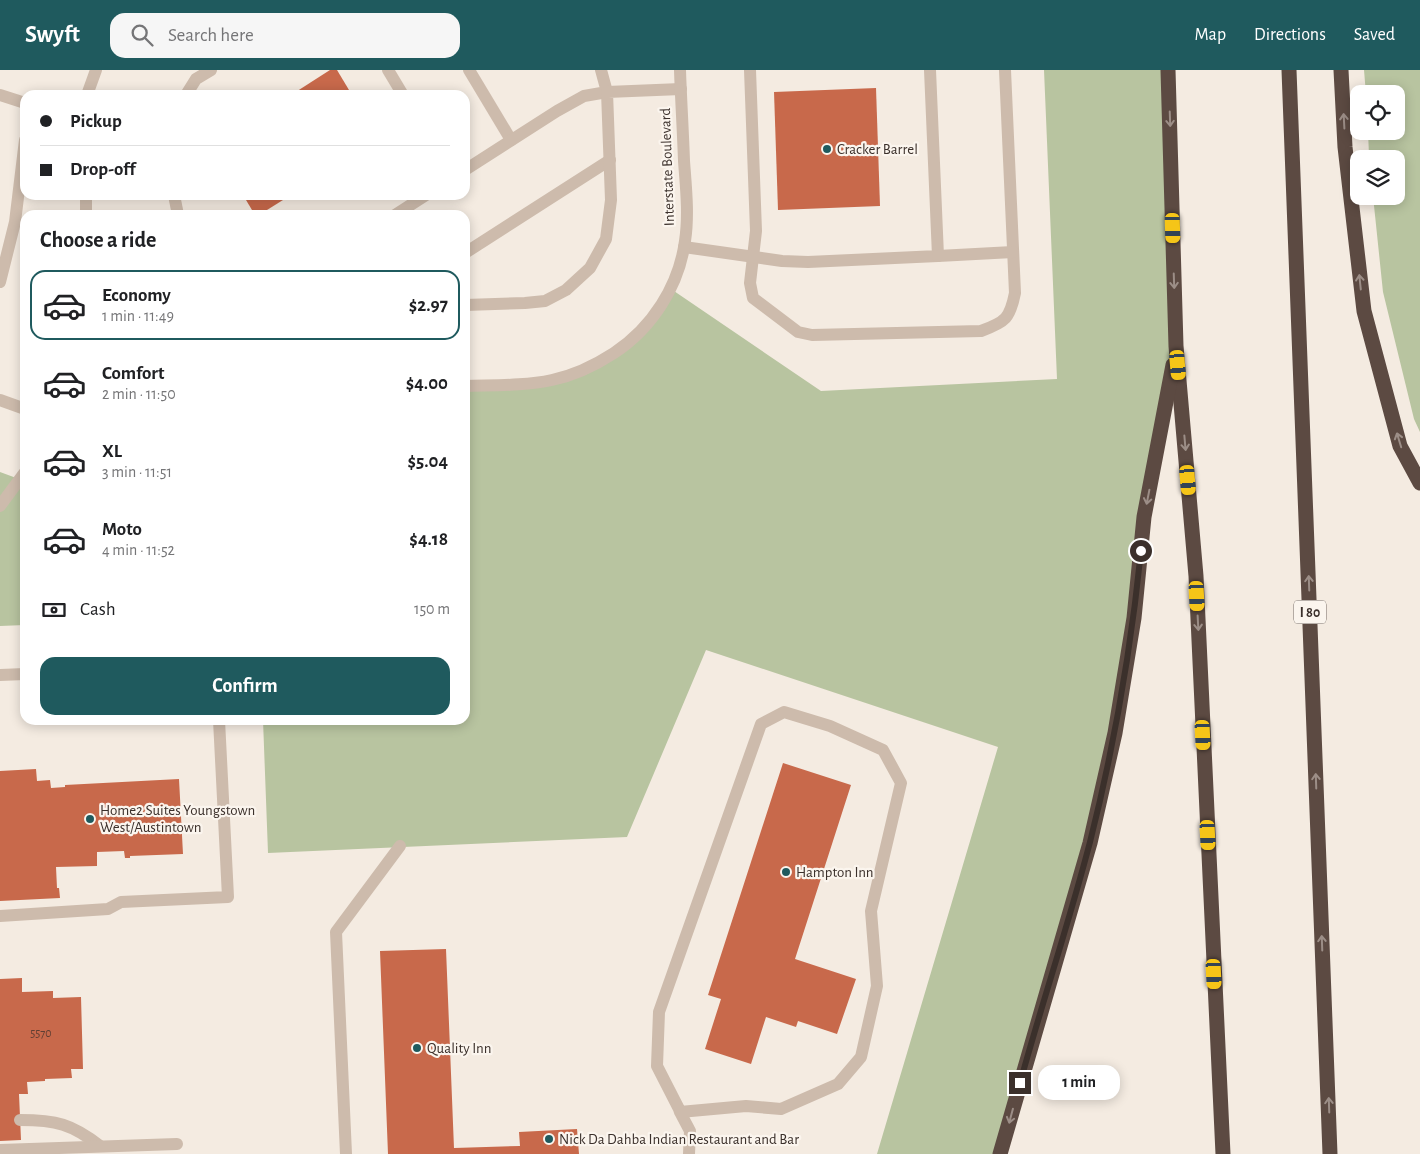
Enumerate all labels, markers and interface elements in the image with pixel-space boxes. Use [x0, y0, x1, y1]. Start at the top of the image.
search box [110, 13, 460, 58]
icon: search [128, 21, 156, 49]
text: Swyft [25, 23, 80, 47]
text: Search here [168, 26, 254, 45]
text: Map [1195, 26, 1226, 44]
text: Directions [1254, 26, 1326, 44]
text: Saved [1354, 26, 1395, 44]
map controls [1350, 85, 1405, 205]
button: locate [1350, 85, 1405, 140]
street label: Interstate Boulevard [658, 107, 677, 226]
one-way arrow [1165, 110, 1174, 126]
text: Pickup [70, 112, 122, 131]
one-way arrow [1339, 113, 1348, 129]
place label: Cracker Barrel [837, 142, 918, 157]
marker: Cracker Barrel [821, 143, 833, 155]
button: layers [1350, 150, 1405, 205]
text: Drop-off [70, 160, 135, 179]
car [1164, 213, 1181, 243]
text: Choose a ride [40, 229, 156, 251]
one-way arrow [1170, 273, 1179, 289]
one-way arrow [1355, 274, 1365, 290]
icon: car [42, 283, 87, 328]
text: Economy [102, 286, 171, 305]
text: $2.97 [409, 296, 448, 315]
text: 1 min · 11:49 [102, 308, 174, 324]
car [1169, 349, 1186, 381]
icon: car [42, 361, 87, 406]
text: Comfort [102, 364, 164, 383]
text: $4.00 [406, 374, 448, 393]
text: 2 min · 11:50 [102, 386, 176, 402]
one-way arrow [1393, 432, 1403, 448]
one-way arrow [1180, 435, 1189, 451]
icon: car [42, 439, 87, 484]
text: XL [102, 442, 122, 461]
text: $5.04 [407, 452, 448, 471]
text: 3 min · 11:51 [102, 464, 172, 480]
car [1179, 464, 1196, 496]
one-way arrow [1143, 489, 1153, 505]
icon: car [42, 517, 87, 562]
text: Moto [102, 520, 142, 539]
text: $4.18 [409, 530, 448, 549]
route start [1130, 540, 1152, 562]
text: 4 min · 11:52 [102, 542, 175, 558]
one-way arrow [1304, 575, 1313, 591]
car [1188, 581, 1205, 611]
icon: cash [40, 596, 68, 624]
text: Cash [80, 600, 116, 619]
road number: I 80 [1294, 600, 1326, 624]
text: 150 m [414, 601, 450, 617]
one-way arrow [1193, 614, 1203, 631]
button: Confirm [40, 657, 450, 715]
car [1194, 720, 1211, 750]
one-way arrow [1312, 773, 1321, 789]
place label: Home2 Suites Youngstown West/Austintown [100, 803, 255, 835]
marker: Home2 Suites Youngstown West/Austintown [84, 813, 96, 825]
car [1199, 820, 1216, 850]
place label: Hampton Inn [796, 865, 874, 880]
marker: Hampton Inn [780, 866, 792, 878]
one-way arrow [1318, 935, 1327, 951]
car [1205, 959, 1222, 989]
house number: 5570 [30, 1027, 52, 1039]
place label: Quality Inn [427, 1041, 491, 1056]
marker: Quality Inn [411, 1042, 423, 1054]
callout: 1 min [1038, 1066, 1120, 1100]
route end [1009, 1072, 1031, 1094]
text: 1 min [1062, 1074, 1096, 1090]
one-way arrow [1324, 1098, 1333, 1114]
one-way arrow [1005, 1107, 1015, 1123]
place label: Nick Da Dahba Indian Restaurant and Bar [559, 1132, 799, 1147]
marker: Nick Da Dahba Indian Restaurant and Bar [543, 1133, 555, 1145]

